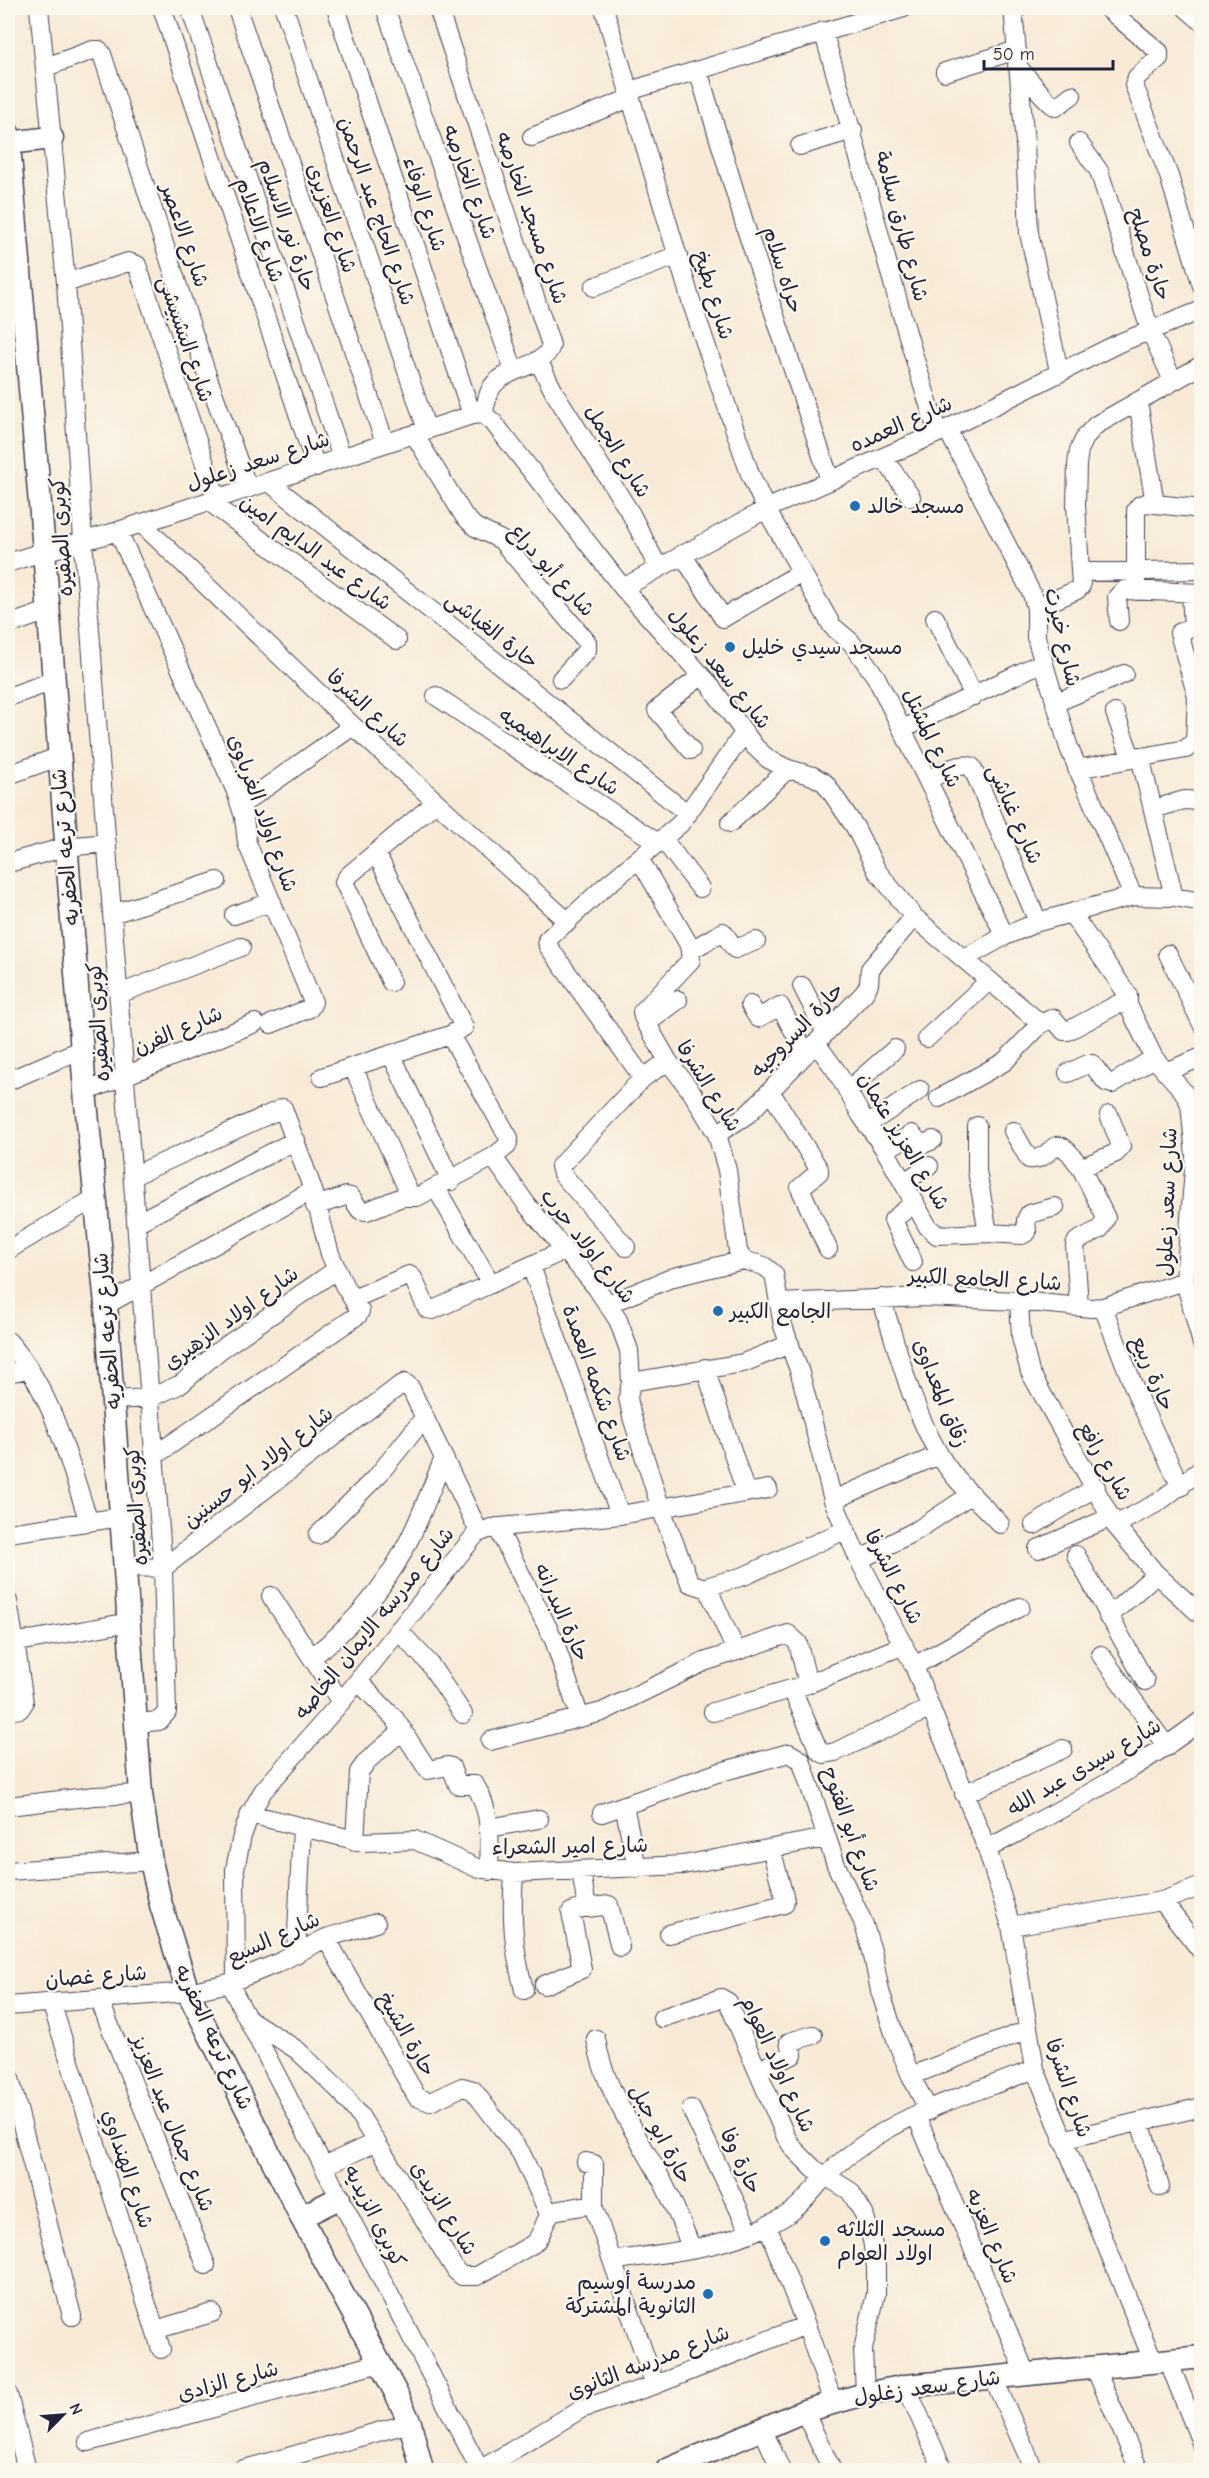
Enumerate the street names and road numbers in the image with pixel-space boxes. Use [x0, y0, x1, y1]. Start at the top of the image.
street label: شارع الحاج عبد الرحمن [331, 113, 421, 310]
street label: شارع الخارصه [435, 122, 502, 243]
street label: شارع مسجد الخارصه [488, 129, 573, 308]
street label: شارع طارق سلامة [867, 148, 934, 305]
street label: شارع الوفاء [396, 153, 452, 255]
street label: حارة نور الاسلام [249, 155, 321, 296]
street label: شارع العزيرى [299, 160, 362, 277]
street label: شارع الاعلام [227, 174, 289, 287]
street label: شارع الاعصر [153, 178, 214, 291]
street label: حارة مصلح [1122, 204, 1176, 304]
street label: حراه سلام [754, 223, 808, 316]
street label: شارع بطيخ [686, 248, 739, 343]
street label: شارع البشبيشى [150, 273, 219, 406]
street label: شارع العمده [846, 391, 957, 460]
street label: شارع الجمل [577, 400, 656, 503]
street label: شارع سعد زعلول [183, 427, 334, 498]
street label: كوبرى الصفيره [45, 476, 79, 598]
street label: شارع عبد الدايم امين [233, 489, 396, 618]
street label: شارع أبو دراع [502, 519, 600, 623]
street label: شارع خيرت [1037, 585, 1086, 689]
street label: حارة الغباشى [440, 586, 543, 675]
street label: شارع سعد زعلول [661, 603, 776, 735]
street label: شارع الشرفا [320, 664, 414, 754]
street label: شارع المشتل [895, 684, 966, 793]
street label: شارع الابراهيميه [492, 702, 624, 803]
street label: شارع اولاد الغرباوى [220, 731, 303, 896]
street label: شارع غباشى [980, 760, 1048, 869]
street label: شارع ترعه الحفريه [46, 767, 87, 926]
street label: كوبرى الصفيره [82, 961, 116, 1083]
street label: حارة السروجيه [746, 977, 848, 1083]
street label: شارع الفرن [130, 1001, 227, 1062]
street label: شارع الشرفا [669, 1036, 746, 1138]
street label: شارع العزيز عثمان [851, 1068, 955, 1216]
street label: شارع سعد زعلول [1152, 1127, 1185, 1277]
street label: شارع اولاد حرب [533, 1184, 640, 1310]
street label: شارع ترعه الحفريه [88, 1251, 129, 1410]
street label: شارع اولاد الزهيرى [159, 1261, 305, 1377]
street label: شارع الجامع الكبير [906, 1263, 1062, 1298]
street label: شارع شكمه العمدة [555, 1302, 636, 1465]
street label: حارة ربيع [1124, 1332, 1180, 1415]
street label: زقاق المعداوى [907, 1335, 974, 1451]
street label: شارع اولاد ابو حسنين [178, 1401, 340, 1535]
street label: شارع رافع [1070, 1417, 1137, 1506]
street label: كوبرى الصفيره [120, 1445, 154, 1567]
street label: شارع مدرسه الايمان الخاصه [289, 1522, 461, 1726]
street label: شارع الشرفا [857, 1526, 928, 1630]
street label: حارة البدرانه [529, 1559, 594, 1665]
street label: شارع سيدى عبد الله [1003, 1713, 1167, 1823]
street label: شارع أبو الفتوح [814, 1763, 885, 1896]
street label: شارع امير الشعراء [492, 1833, 648, 1862]
street label: شارع السبع [223, 1907, 325, 1972]
street label: شارع غصان [45, 1960, 148, 1995]
street label: شارع ترعه الحفريه [167, 1961, 258, 2115]
street label: حارة الشيخ [372, 1988, 441, 2081]
street label: شارع اولاد العوام [732, 1992, 820, 2138]
street label: شارع جمال عبد العزيز [123, 2029, 219, 2216]
street label: شارع الشرفا [1038, 2035, 1097, 2142]
street label: حارة ابو جبل [624, 2080, 697, 2188]
street label: شارع الهنداوي [95, 2107, 158, 2232]
street label: حارة وفا [715, 2124, 767, 2198]
street label: شارع الزيدى [403, 2157, 482, 2261]
street label: كوبرى الزيديه [337, 2161, 411, 2272]
street label: شارع العزبه [958, 2185, 1023, 2288]
street label: شارع مدرسه الثانوى [563, 2320, 734, 2407]
street label: شارع الزادى [175, 2356, 282, 2409]
street label: شارع سعد زغلول [852, 2365, 1002, 2412]

